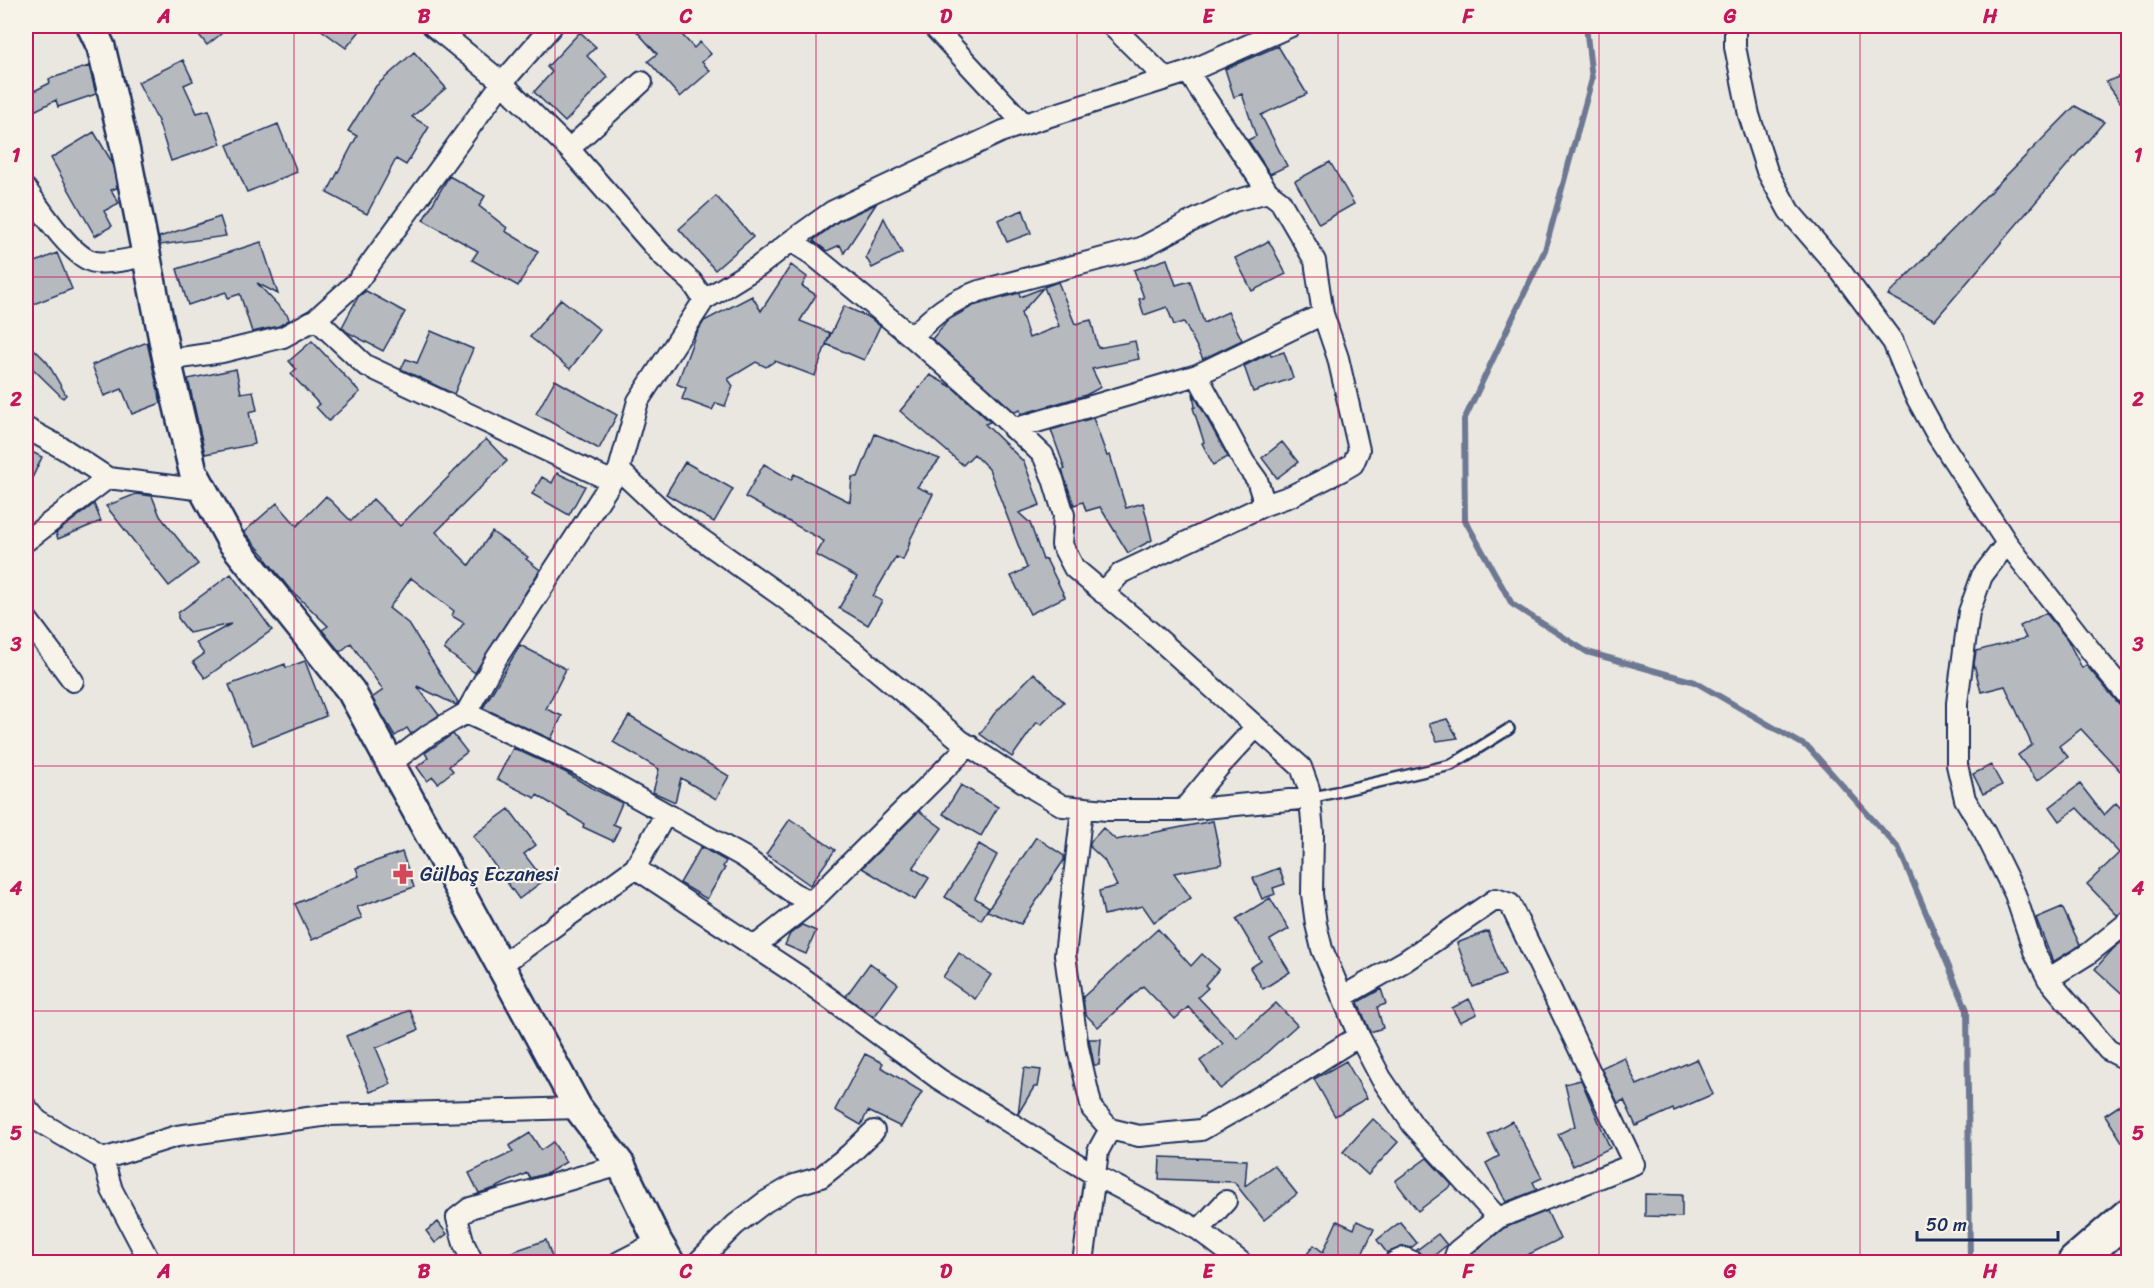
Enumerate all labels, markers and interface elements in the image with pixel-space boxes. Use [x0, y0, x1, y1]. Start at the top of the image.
text: A [156, 0, 171, 34]
text: B [418, 0, 431, 34]
text: C [679, 0, 693, 34]
text: D [940, 0, 953, 34]
text: E [1202, 0, 1215, 34]
text: F [1462, 0, 1475, 34]
text: G [1723, 0, 1737, 34]
text: H [1982, 0, 1998, 34]
text: 1 [12, 138, 21, 173]
text: 1 [2134, 138, 2143, 173]
text: 2 [9, 382, 22, 417]
text: 2 [2131, 382, 2144, 417]
text: 3 [10, 627, 22, 662]
text: 3 [2132, 627, 2144, 662]
place label: Gülbaş Eczanesi [420, 857, 560, 892]
pharmacy icon: Gülbaş Eczanesi [391, 862, 415, 886]
text: 4 [9, 871, 23, 906]
text: 4 [2131, 871, 2145, 906]
text: 5 [10, 1116, 22, 1151]
text: 5 [2132, 1116, 2144, 1151]
scale bar [1917, 1204, 2058, 1242]
text: 50 m [1926, 1209, 1967, 1241]
text: A [156, 1254, 171, 1288]
text: B [418, 1254, 431, 1288]
text: C [679, 1254, 693, 1288]
text: D [940, 1254, 953, 1288]
text: E [1202, 1254, 1215, 1288]
text: F [1462, 1254, 1475, 1288]
text: G [1723, 1254, 1737, 1288]
text: H [1982, 1254, 1998, 1288]

